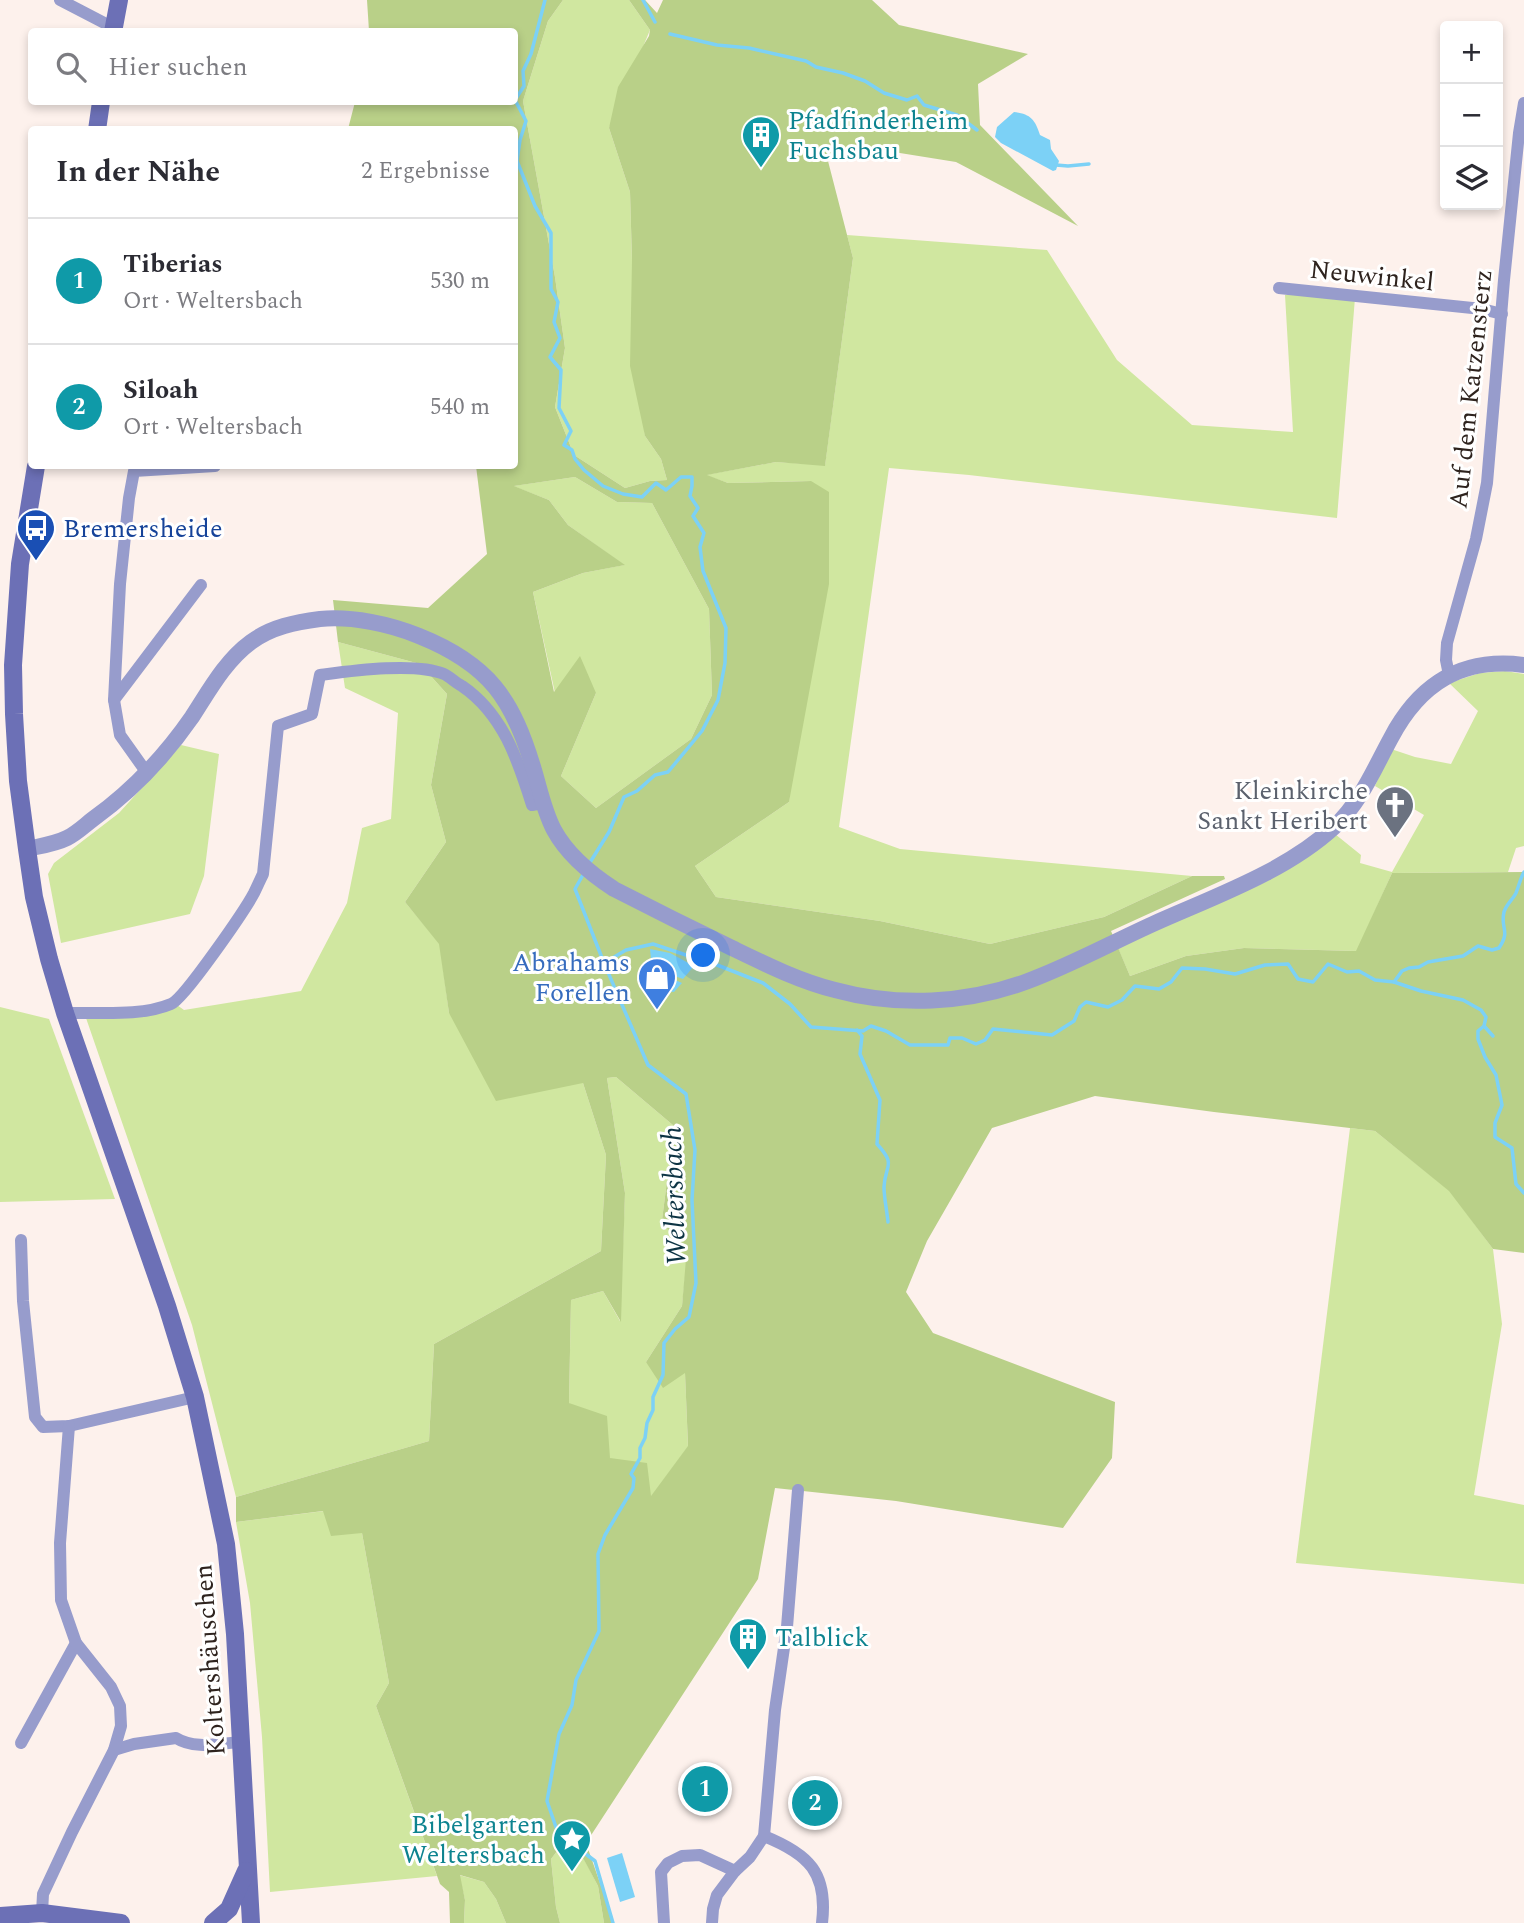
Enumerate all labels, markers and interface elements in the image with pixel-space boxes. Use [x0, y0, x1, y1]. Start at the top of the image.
map controls [1440, 21, 1503, 210]
button: + [1440, 21, 1503, 84]
search box [28, 28, 518, 105]
text: Hier suchen [108, 47, 248, 87]
icon: search [52, 48, 90, 86]
button: − [1440, 84, 1503, 147]
place label: Pfadfinderheim Fuchsbau [788, 101, 968, 171]
building icon: Pfadfinderheim Fuchsbau [740, 114, 782, 169]
button: layers [1440, 147, 1503, 210]
text: In der Nähe [56, 149, 220, 195]
text: 2 Ergebnisse [361, 154, 490, 189]
text: Tiberias [123, 244, 223, 284]
street label: Neuwinkel [1308, 250, 1436, 302]
text: 1 [73, 264, 85, 299]
text: 530 m [430, 264, 490, 299]
street label: Auf dem Katzensterz [1439, 267, 1503, 511]
text: Ort · Weltersbach [123, 284, 303, 319]
text: Siloah [123, 370, 199, 410]
text: 2 [73, 390, 85, 425]
text: 540 m [430, 390, 490, 425]
text: Ort · Weltersbach [123, 410, 303, 445]
bus stop icon: Bremersheide [15, 507, 57, 562]
place label: Bremersheide [63, 509, 222, 549]
place label: Kleinkirche Sankt Heribert [1197, 771, 1368, 841]
church icon: Kleinkirche Sankt Heribert [1374, 784, 1416, 839]
your location [686, 938, 720, 972]
place label: Abrahams Forellen [512, 943, 630, 1013]
shop icon: Abrahams Forellen [636, 956, 678, 1011]
water label: Weltersbach [651, 1126, 698, 1266]
street label: Koltershäuschen [183, 1563, 237, 1757]
building icon: Talblick [727, 1616, 769, 1671]
place label: Talblick [775, 1618, 869, 1658]
pin: 1 [682, 1763, 728, 1815]
pin: 2 [792, 1777, 838, 1829]
place label: Bibelgarten Weltersbach [402, 1805, 545, 1875]
place icon: Bibelgarten Weltersbach [551, 1818, 593, 1873]

